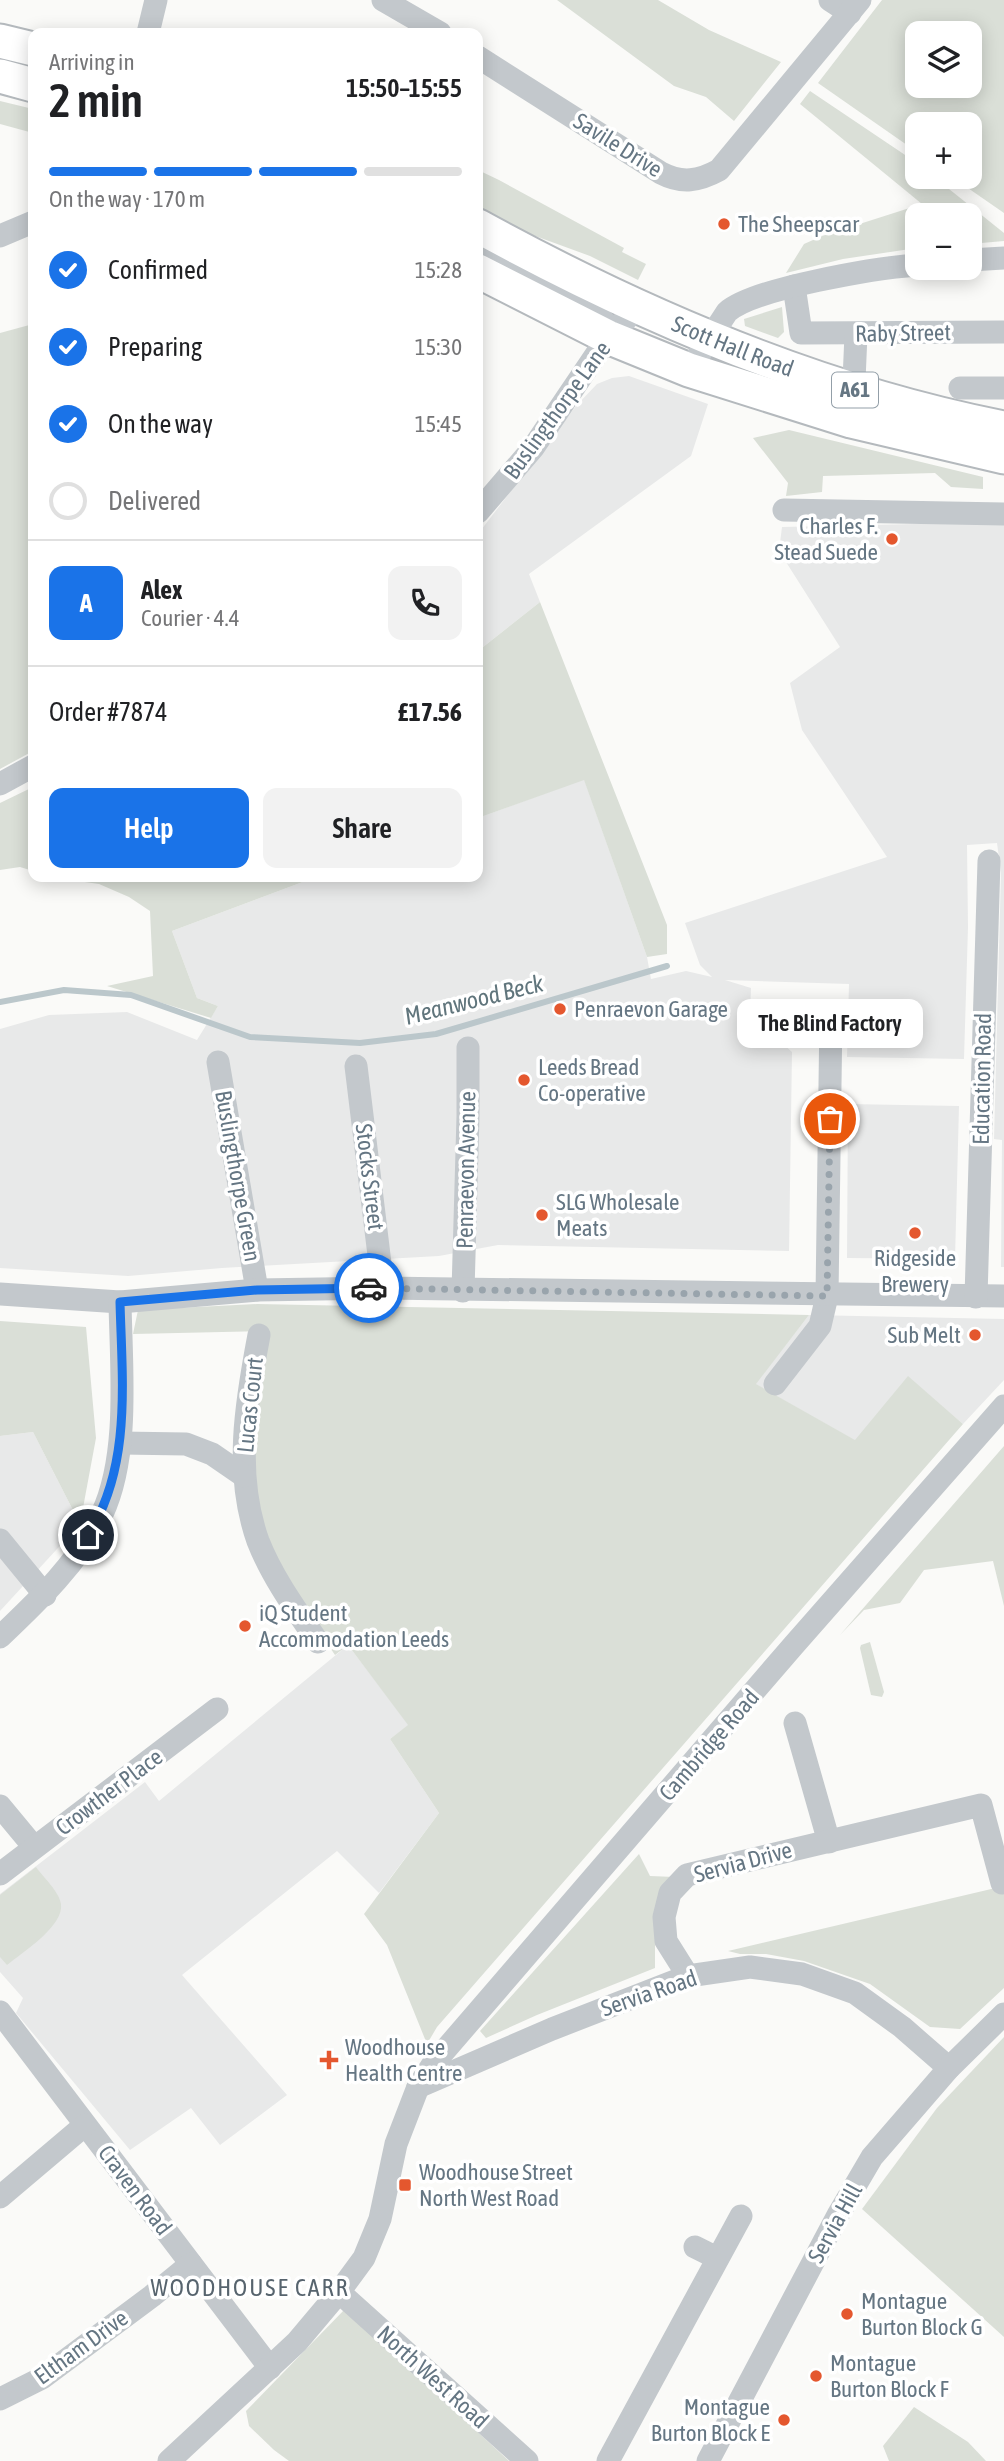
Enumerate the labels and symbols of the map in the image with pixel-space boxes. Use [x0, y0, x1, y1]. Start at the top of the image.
street label: Savile Drive [569, 108, 667, 182]
place label: The Sheepscar [738, 211, 860, 237]
marker: The Sheepscar [716, 216, 732, 232]
street label: Scott Hall Road [668, 310, 797, 382]
street label: Raby Street [855, 319, 951, 347]
street label: Buslingthorpe Lane [498, 336, 616, 484]
road number: A61 [832, 372, 878, 408]
place label: Charles F. Stead Suede [774, 513, 878, 565]
marker: Charles F. Stead Suede [884, 531, 900, 547]
water label: Meanwood Beck [402, 969, 546, 1030]
place label: Penraevon Garage [574, 996, 728, 1022]
callout: The Blind Factory [737, 1000, 923, 1049]
marker: Penraevon Garage [552, 1001, 568, 1017]
street label: Education Road [968, 1013, 996, 1145]
place label: Leeds Bread Co-operative [538, 1054, 646, 1106]
marker: Leeds Bread Co-operative [516, 1072, 532, 1088]
street label: Buslingthorpe Green [210, 1088, 266, 1264]
pin [800, 1089, 860, 1149]
street label: Penraevon Avenue [452, 1091, 480, 1249]
street label: Stocks Street [351, 1122, 389, 1232]
place label: SLG Wholesale Meats [556, 1189, 680, 1241]
marker: SLG Wholesale Meats [534, 1207, 550, 1223]
marker: Ridgeside Brewery [907, 1225, 923, 1241]
place label: Ridgeside Brewery [874, 1245, 956, 1297]
courier [334, 1253, 404, 1323]
place label: Sub Melt [888, 1322, 961, 1348]
marker: Sub Melt [967, 1327, 983, 1343]
street label: Lucas Court [232, 1356, 268, 1454]
pin [58, 1505, 118, 1565]
place label: iQ Student Accommodation Leeds [259, 1600, 449, 1652]
marker: iQ Student Accommodation Leeds [237, 1618, 253, 1634]
street label: Cambridge Road [654, 1684, 764, 1806]
street label: Crowther Place [51, 1744, 167, 1840]
street label: Servia Drive [691, 1836, 795, 1888]
street label: Servia Road [598, 1965, 700, 2021]
place label: Woodhouse Health Centre [345, 2034, 462, 2086]
marker: Woodhouse Health Centre [319, 2050, 339, 2070]
street label: Craven Road [93, 2140, 177, 2240]
place label: Woodhouse Street North West Road [419, 2159, 573, 2211]
marker: Woodhouse Street North West Road [397, 2177, 413, 2193]
street label: Servia Hill [803, 2179, 867, 2267]
district label: WOODHOUSE CARR [151, 2274, 349, 2301]
place label: Montague Burton Block G [861, 2288, 983, 2340]
street label: Eltham Drive [29, 2305, 133, 2389]
marker: Montague Burton Block G [839, 2306, 855, 2322]
street label: North West Road [372, 2320, 494, 2434]
place label: Montague Burton Block F [830, 2350, 949, 2402]
marker: Montague Burton Block F [808, 2368, 824, 2384]
place label: Montague Burton Block E [651, 2394, 770, 2446]
marker: Montague Burton Block E [776, 2412, 792, 2428]

